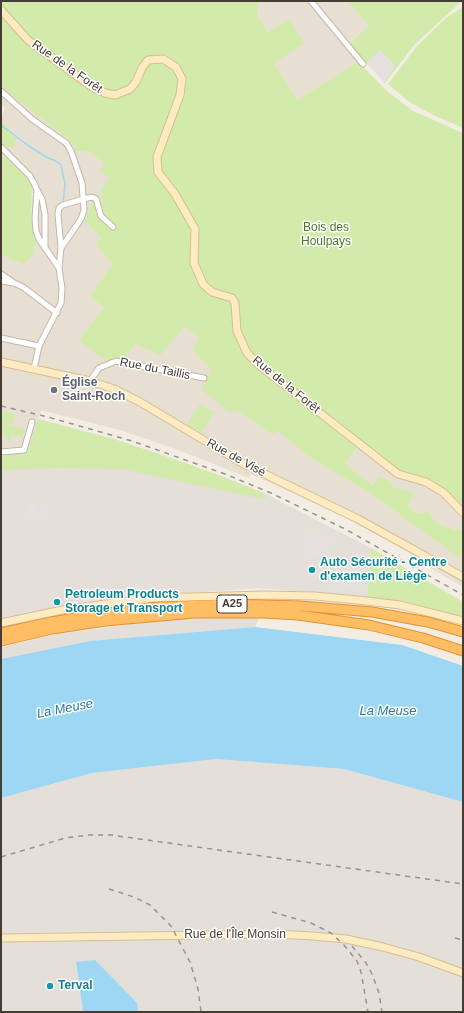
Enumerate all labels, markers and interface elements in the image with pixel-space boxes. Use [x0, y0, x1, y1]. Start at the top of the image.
street label: Rue de la Forêt [29, 37, 105, 97]
park label: Bois des Houlpays [301, 221, 351, 249]
street label: Rue de la Forêt [249, 353, 323, 417]
street label: Rue du Taillis [119, 355, 191, 383]
place label: Église Saint-Roch [62, 376, 125, 404]
marker: Église Saint-Roch [49, 385, 59, 395]
street label: Rue de Visé [204, 436, 268, 480]
place label: Auto Sécurité - Centre d'examen de Liège [320, 556, 447, 584]
marker: Auto Sécurité - Centre d'examen de Liège [307, 565, 317, 575]
place label: Petroleum Products Storage et Transport [65, 588, 182, 616]
road number: A25 [217, 595, 247, 613]
marker: Petroleum Products Storage et Transport [52, 597, 62, 607]
water label: La Meuse [35, 696, 95, 722]
water label: La Meuse [359, 703, 417, 719]
street label: Rue de l'Île Monsin [184, 928, 286, 942]
place label: Terval [58, 979, 92, 993]
marker: Terval [45, 981, 55, 991]

